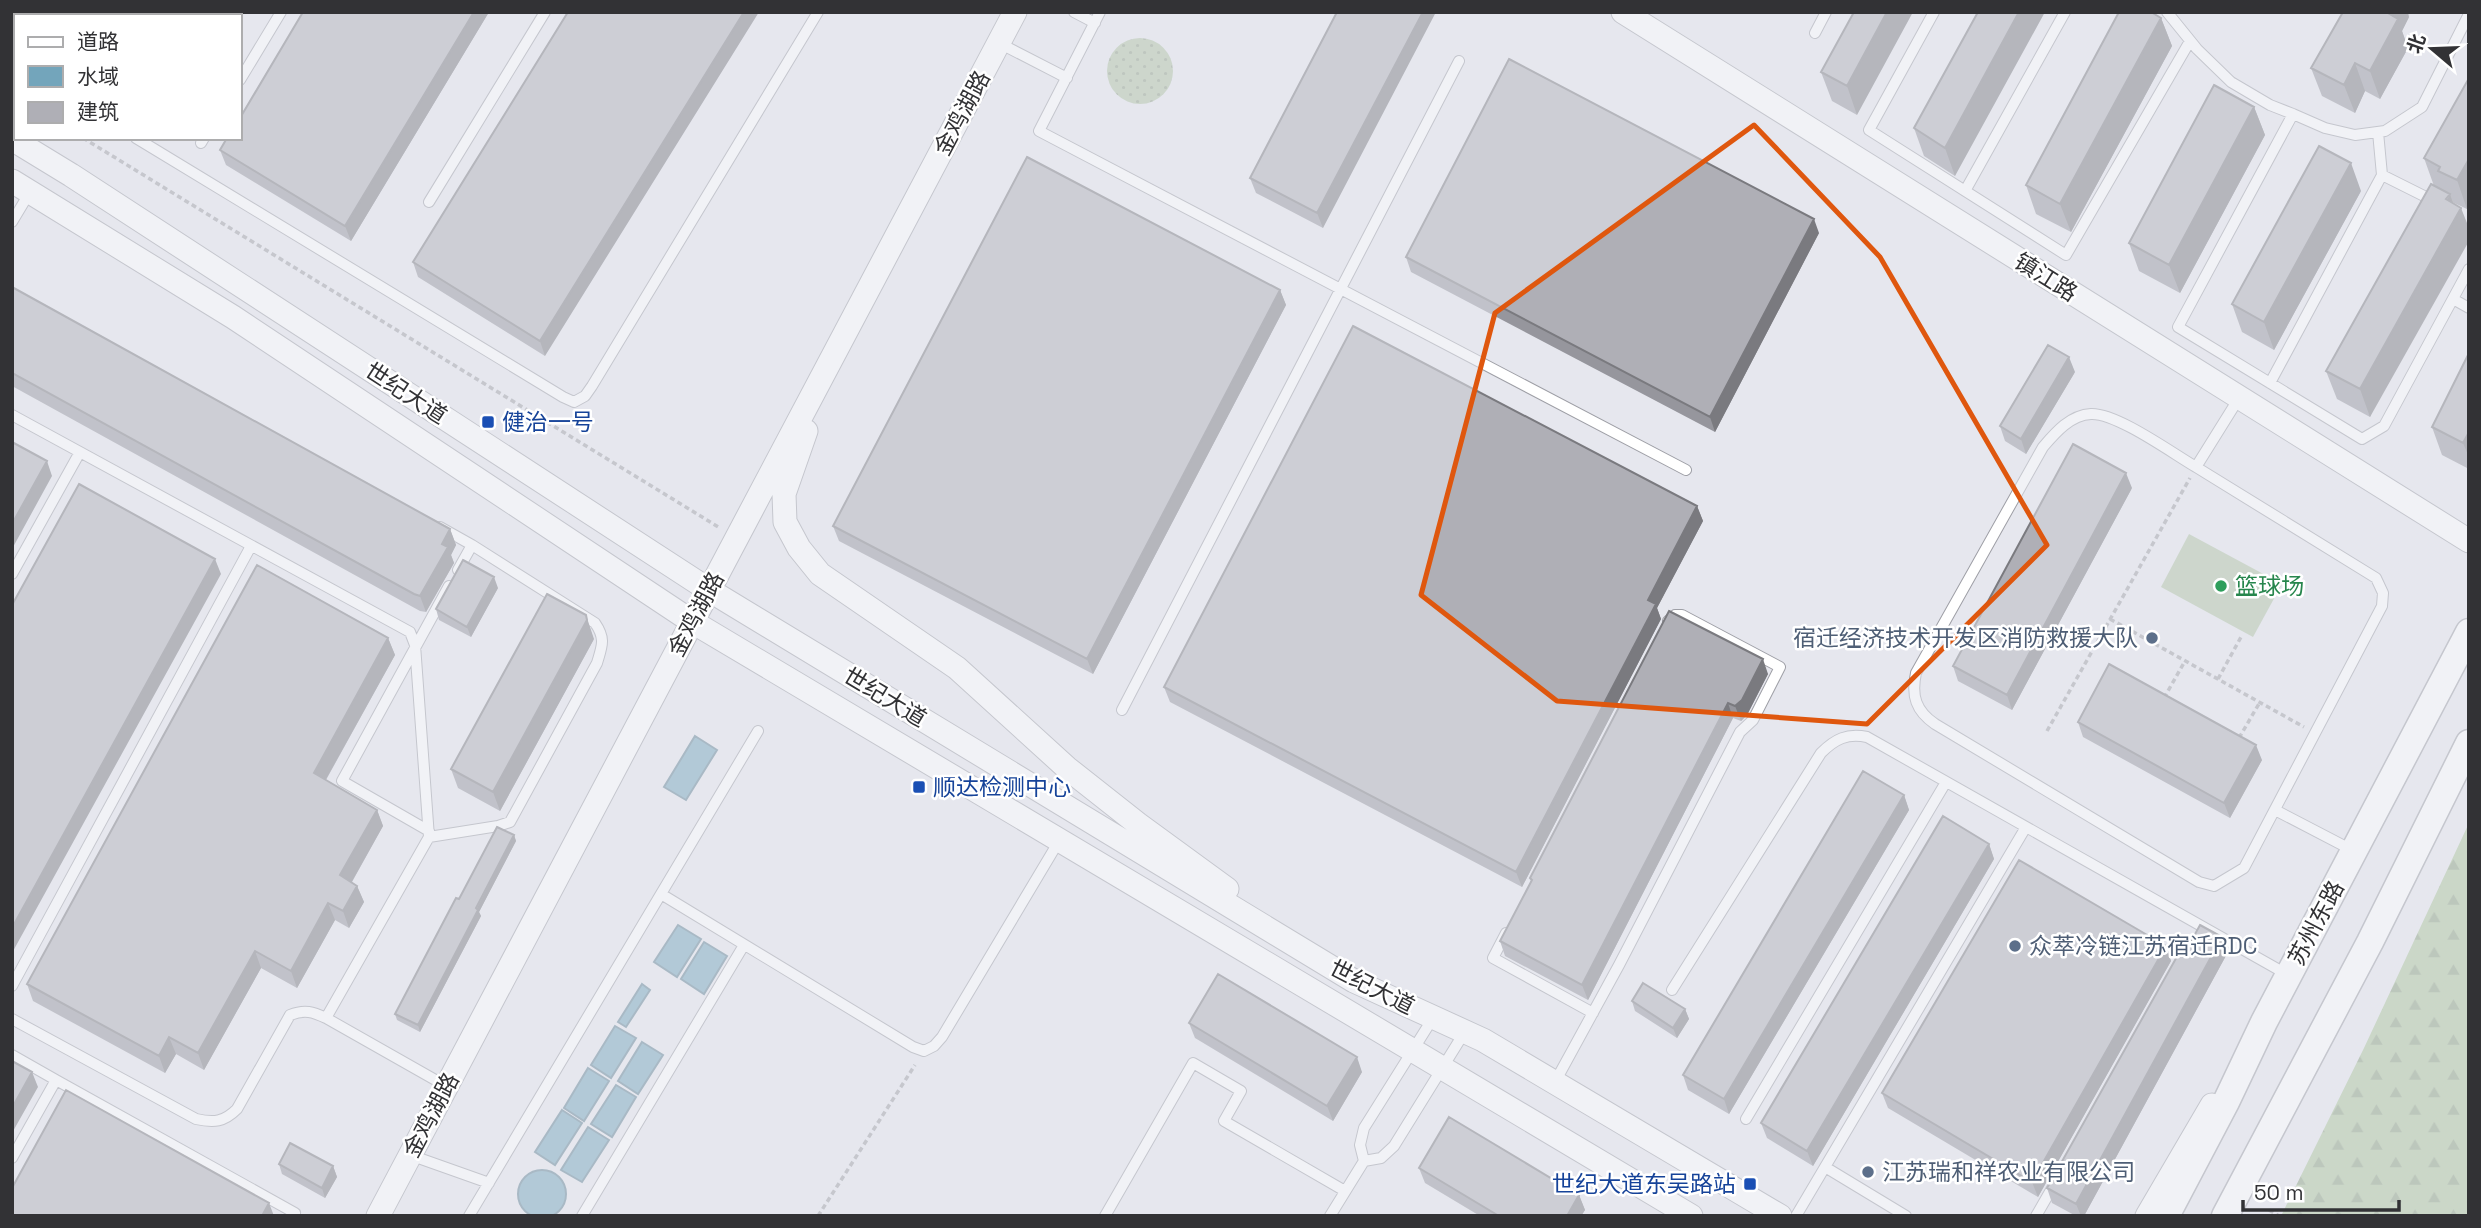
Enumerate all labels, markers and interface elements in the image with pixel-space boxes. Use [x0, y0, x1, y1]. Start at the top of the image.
legend [14, 14, 242, 140]
north arrow [2397, 14, 2467, 84]
text: 道路 [77, 28, 119, 55]
text: 北 [2401, 31, 2431, 57]
text: 水域 [77, 63, 119, 90]
street label: 金鸡湖路 [927, 65, 997, 161]
text: 建筑 [77, 98, 119, 125]
street label: 镇江路 [2009, 246, 2083, 308]
street label: 世纪大道 [359, 355, 453, 431]
place label: 健治一号 [502, 407, 594, 437]
marker: 健治一号 [480, 414, 496, 430]
street label: 金鸡湖路 [661, 566, 731, 662]
place label: 篮球场 [2235, 571, 2304, 601]
marker: 篮球场 [2213, 578, 2229, 594]
place label: 宿迁经济技术开发区消防救援大队 [1793, 623, 2138, 653]
marker: 宿迁经济技术开发区消防救援大队 [2144, 630, 2160, 646]
street label: 世纪大道 [838, 660, 932, 734]
place label: 顺达检测中心 [933, 772, 1071, 802]
marker: 顺达检测中心 [911, 779, 927, 795]
street label: 苏州东路 [2281, 875, 2351, 971]
place label: 众萃冷链江苏宿迁RDC [2029, 931, 2258, 961]
marker: 众萃冷链江苏宿迁RDC [2007, 938, 2023, 954]
street label: 世纪大道 [1324, 953, 1420, 1021]
street label: 金鸡湖路 [396, 1067, 466, 1163]
place label: 江苏瑞和祥农业有限公司 [1882, 1157, 2135, 1187]
marker: 江苏瑞和祥农业有限公司 [1860, 1164, 1876, 1180]
scale bar [2243, 1168, 2399, 1212]
place label: 世纪大道东吴路站 [1552, 1169, 1736, 1199]
marker: 世纪大道东吴路站 [1742, 1176, 1758, 1192]
text: 50 m [2254, 1179, 2304, 1206]

